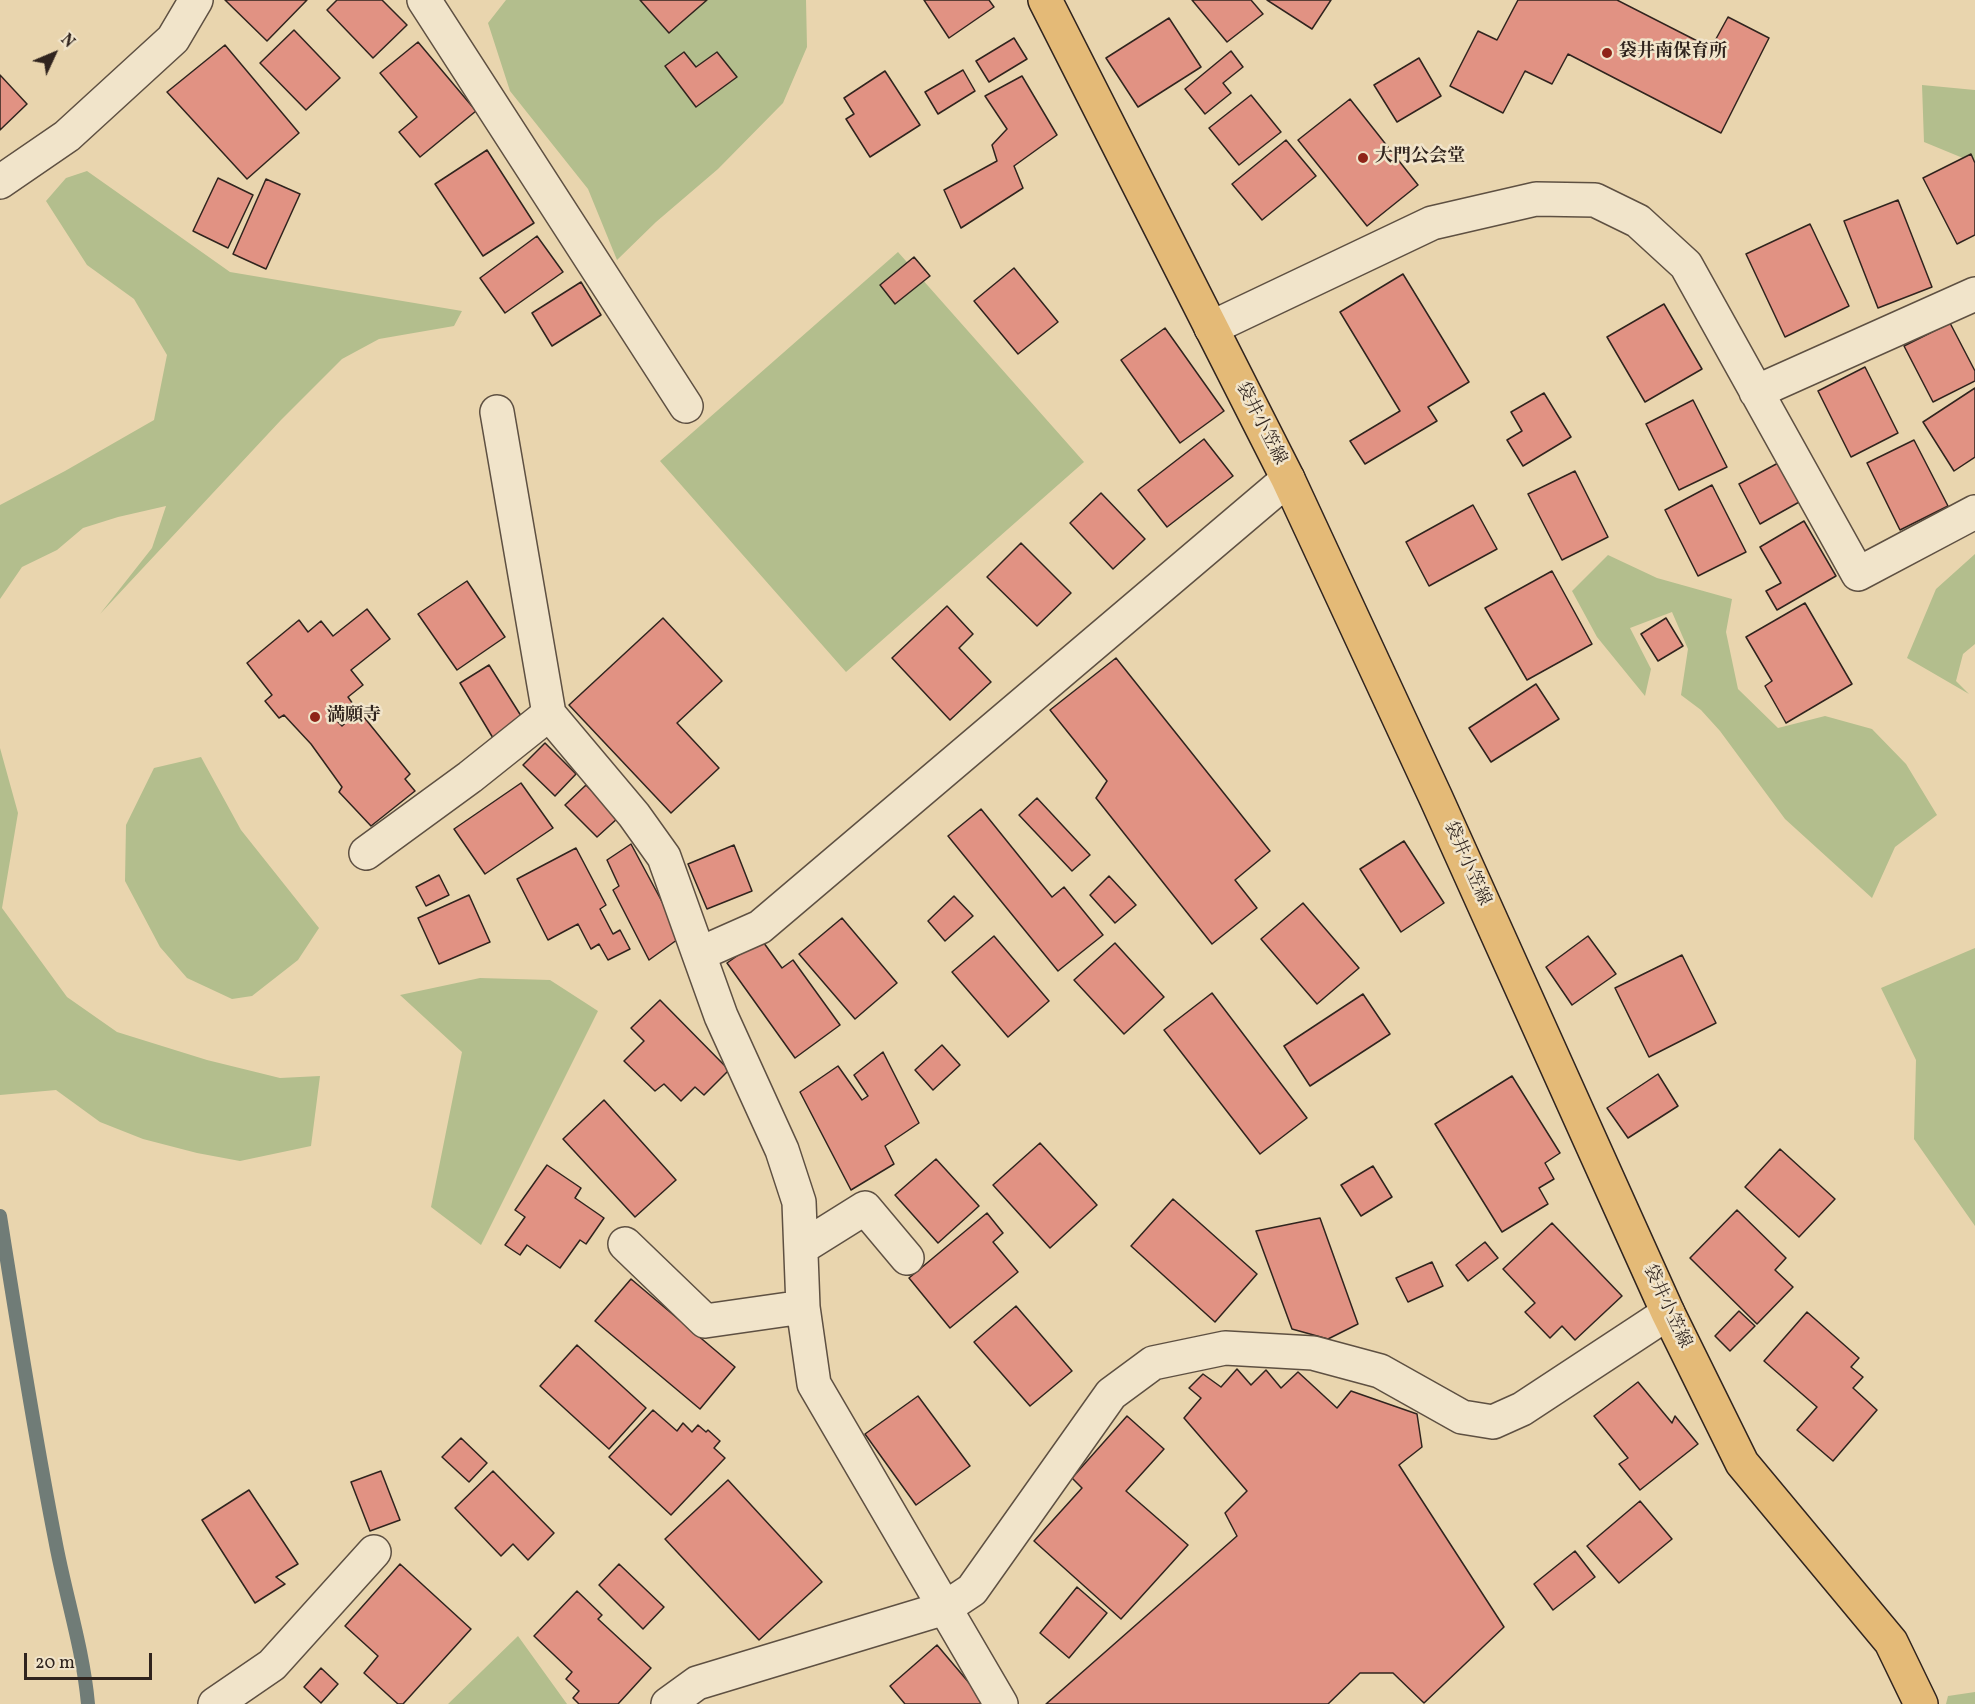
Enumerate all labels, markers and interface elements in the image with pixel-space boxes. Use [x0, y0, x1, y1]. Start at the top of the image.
north arrow [24, 24, 84, 84]
text: N [55, 30, 79, 53]
place label: 袋井南保育所 [1619, 42, 1727, 64]
marker: 袋井南保育所 [1600, 46, 1614, 60]
place label: 大門公会堂 [1375, 147, 1465, 169]
marker: 大門公会堂 [1356, 151, 1370, 165]
street label: 袋井小笠線 [1230, 379, 1290, 469]
place label: 満願寺 [327, 706, 381, 728]
marker: 満願寺 [308, 710, 322, 724]
street label: 袋井小笠線 [1438, 818, 1494, 910]
street label: 袋井小笠線 [1637, 1262, 1695, 1352]
scale bar [27, 1641, 154, 1679]
text: 20 m [35, 1651, 75, 1676]

